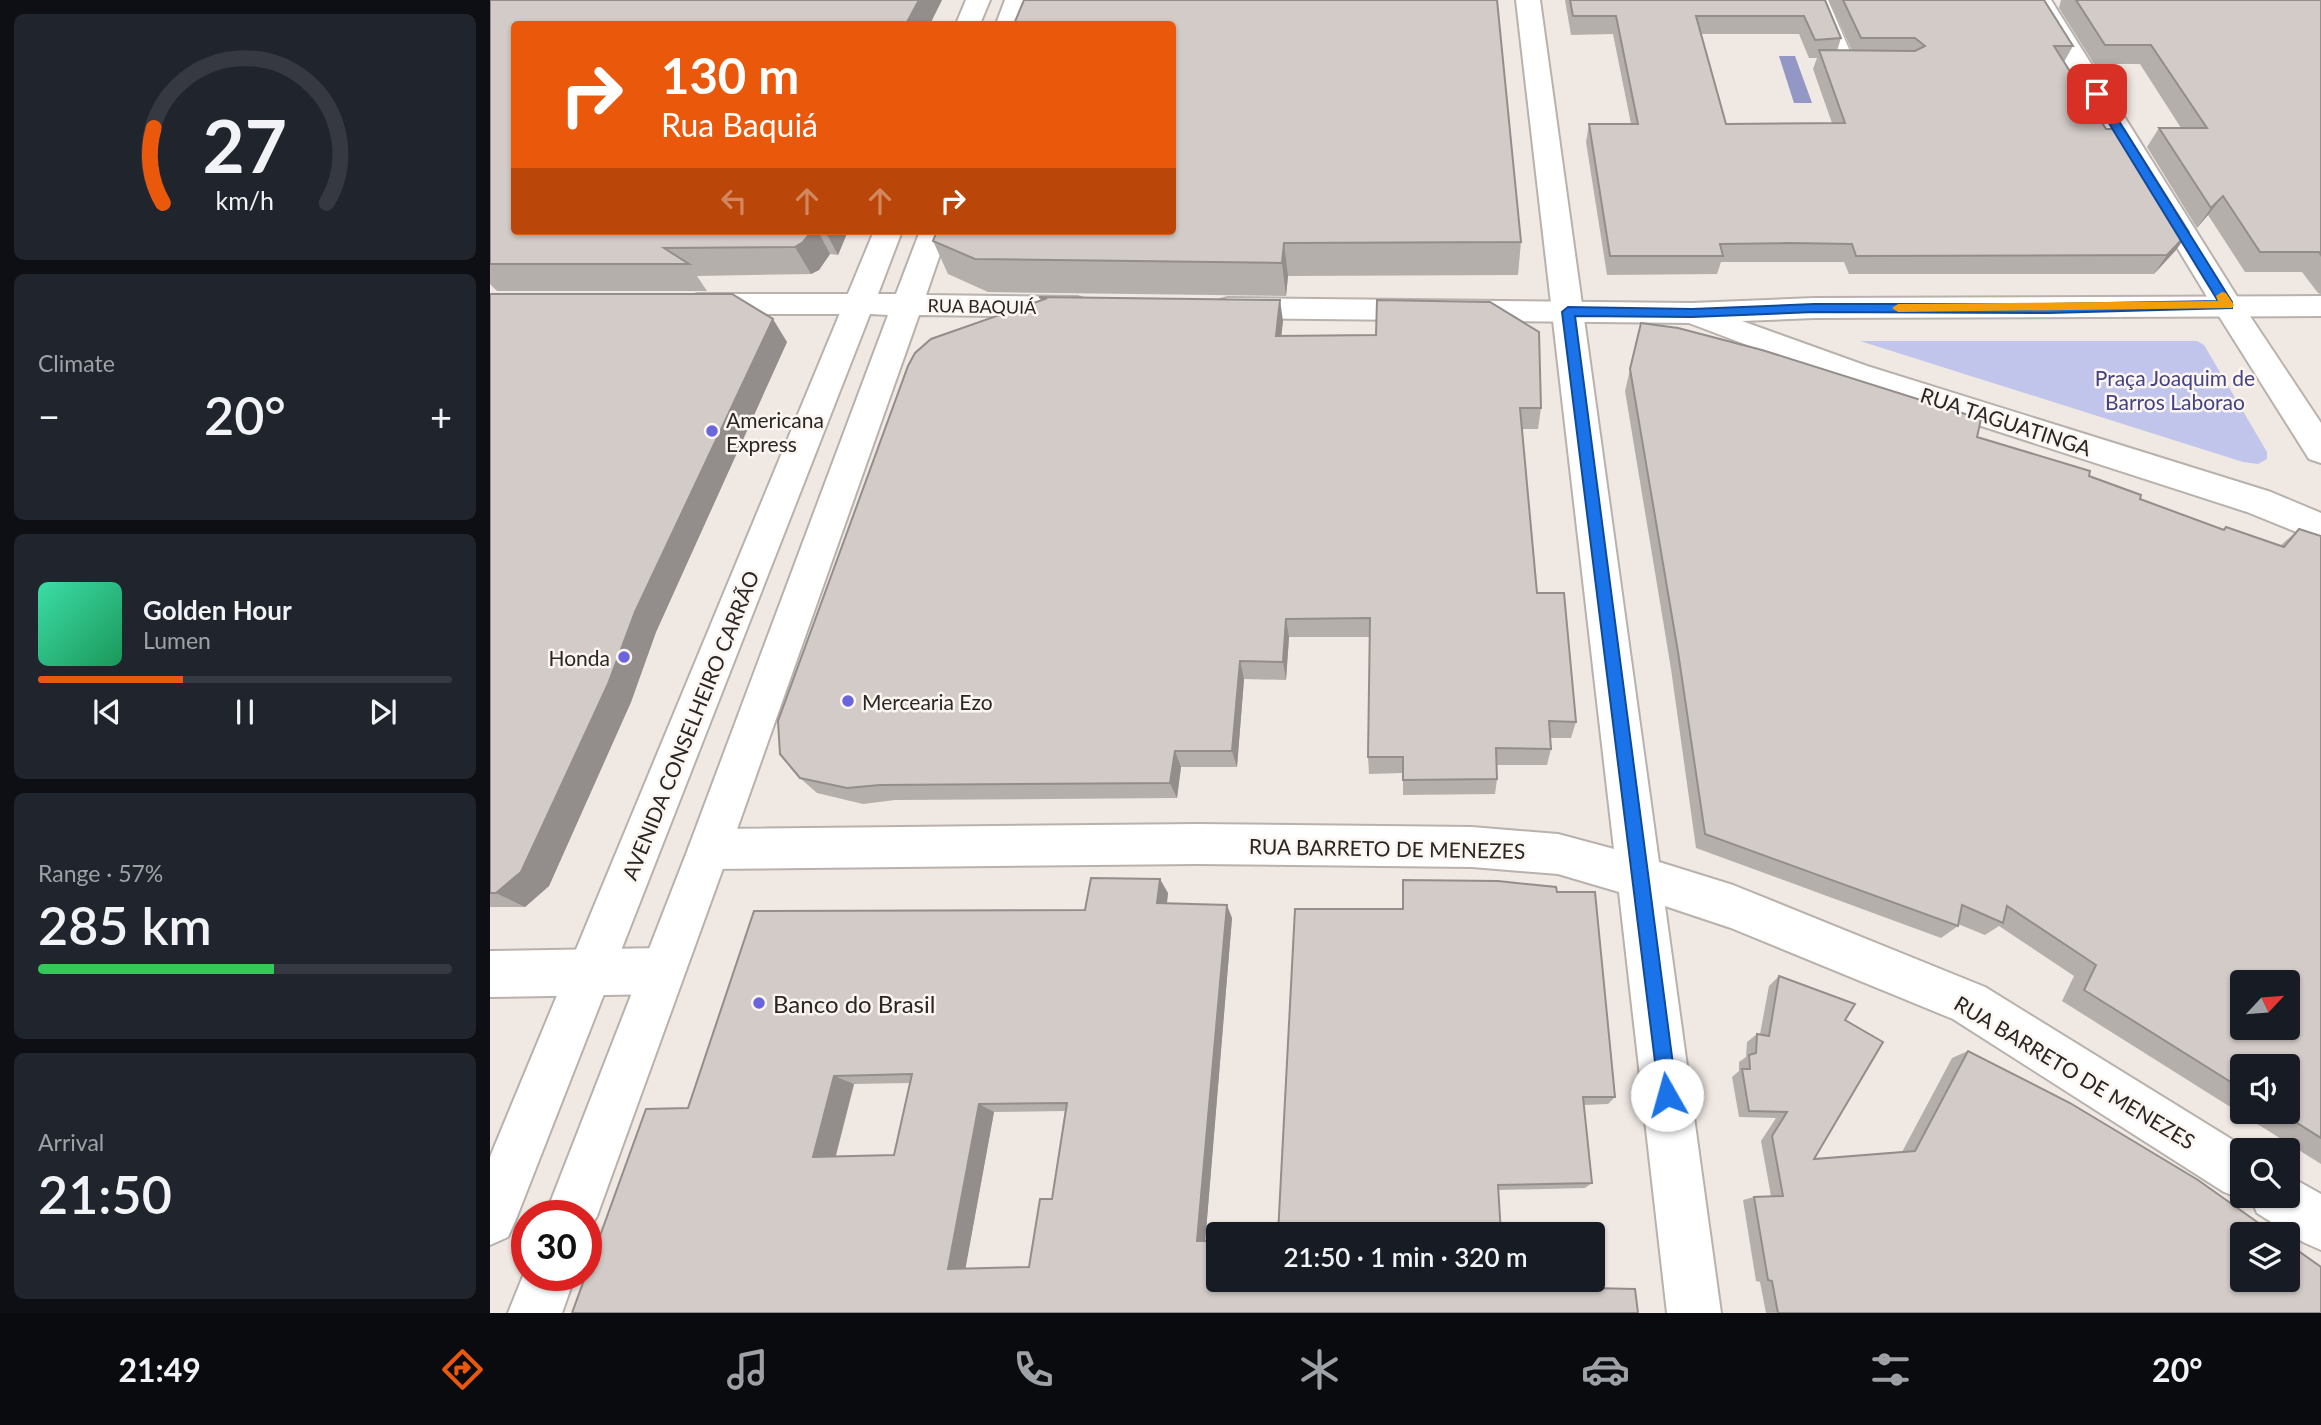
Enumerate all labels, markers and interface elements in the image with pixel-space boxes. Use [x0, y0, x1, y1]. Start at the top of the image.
text: 130 m [661, 46, 799, 104]
icon: right [546, 49, 637, 140]
pin [2067, 64, 2127, 124]
icon: arrive [2078, 75, 2116, 113]
text: 27 [203, 101, 287, 189]
text: Rua Baquiá [661, 105, 818, 144]
icon: left [715, 182, 753, 220]
icon: ahead [788, 182, 826, 220]
icon: ahead [861, 182, 899, 220]
icon: right [934, 182, 972, 220]
text: km/h [216, 185, 274, 215]
street label: RUA BAQUIÁ [928, 294, 1037, 318]
text: Climate [38, 349, 115, 377]
park label: Praça Joaquim de Barros Laborao [2095, 365, 2255, 414]
street label: RUA TAGUATINGA [1917, 382, 2095, 461]
text: 20° [204, 384, 286, 446]
text: − [38, 393, 60, 439]
text: + [430, 393, 452, 439]
place label: Americana Express [726, 407, 824, 456]
marker: Americana Express [704, 423, 720, 439]
street label: AVENIDA CONSELHEIRO CARRÃO [616, 567, 764, 883]
text: Golden Hour [143, 594, 292, 626]
text: Lumen [143, 626, 211, 654]
place label: Honda [548, 645, 610, 670]
marker: Honda [616, 649, 632, 665]
place label: Mercearia Ezo [862, 689, 993, 714]
icon: previous [88, 693, 126, 731]
icon: pause [226, 693, 264, 731]
icon: next [364, 693, 402, 731]
marker: Mercearia Ezo [840, 693, 856, 709]
street label: RUA BARRETO DE MENEZES [1249, 833, 1525, 863]
text: Range · 57% [38, 859, 163, 887]
text: 285 km [38, 894, 212, 956]
north arrow [2230, 970, 2300, 1040]
map controls [2230, 970, 2300, 1292]
place label: Banco do Brasil [773, 989, 935, 1018]
street label: RUA BARRETO DE MENEZES [1950, 990, 2200, 1154]
marker: Banco do Brasil [751, 995, 767, 1011]
button: sound [2230, 1054, 2300, 1124]
position arrow [1630, 1058, 1704, 1132]
text: Arrival [38, 1128, 104, 1156]
button: search [2230, 1138, 2300, 1208]
text: 21:50 [38, 1163, 172, 1225]
speed limit sign: 30 [511, 1200, 602, 1291]
button: layers [2230, 1222, 2300, 1292]
text: 21:50 · 1 min · 320 m [1283, 1241, 1528, 1273]
icon: directions [438, 1345, 487, 1394]
icon: music [723, 1345, 772, 1394]
icon: phone [1009, 1345, 1058, 1394]
icon: climate [1295, 1345, 1344, 1394]
icon: car [1581, 1345, 1630, 1394]
icon: filters [1866, 1345, 1915, 1394]
text: 21:49 [118, 1350, 201, 1389]
text: 20° [2152, 1350, 2203, 1389]

